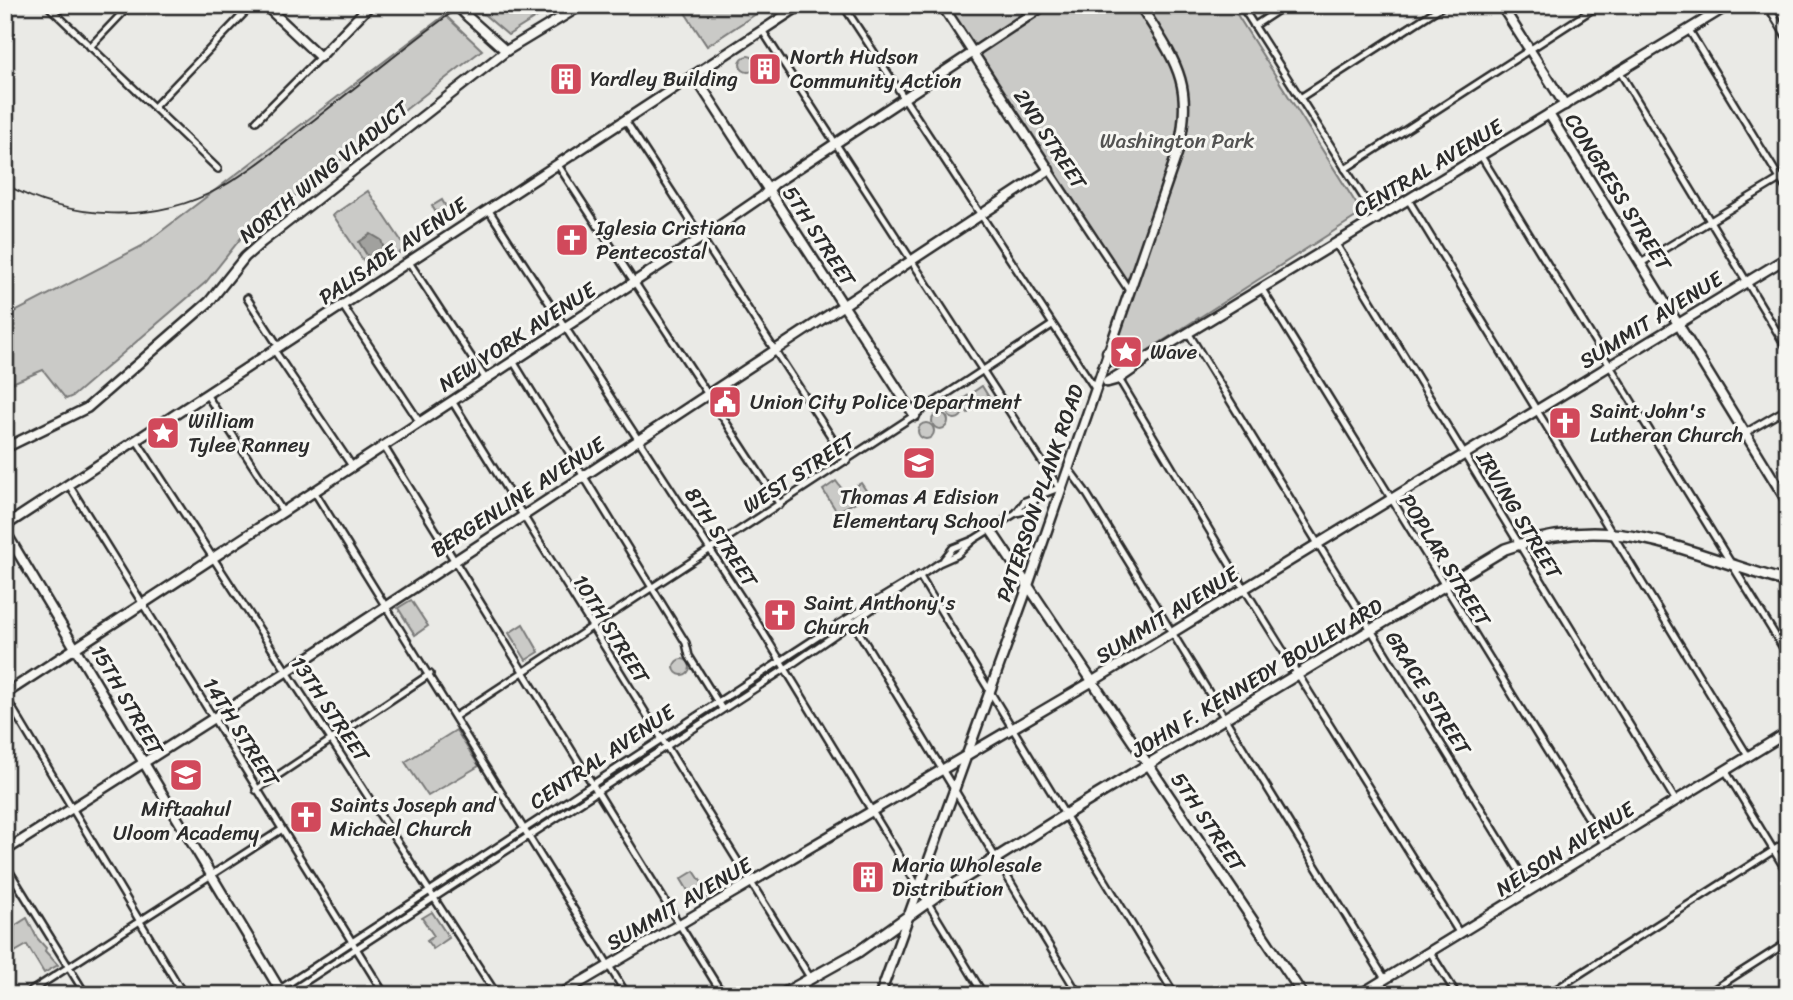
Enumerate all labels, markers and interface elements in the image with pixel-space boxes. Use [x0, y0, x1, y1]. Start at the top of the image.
place label: North Hudson Community Action [790, 38, 961, 100]
building icon: North Hudson Community Action [746, 50, 784, 88]
building icon: Yardley Building [547, 60, 585, 98]
place label: Yardley Building [590, 60, 738, 98]
street label: 2ND STREET [1003, 81, 1098, 198]
street label: NORTH WING VIADUCT [230, 90, 419, 253]
street label: CONGRESS STREET [1554, 105, 1683, 280]
street label: CENTRAL AVENUE [1346, 107, 1511, 228]
park label: Washington Park [1100, 122, 1254, 160]
street label: 5TH STREET [772, 178, 867, 296]
street label: PALISADE AVENUE [310, 186, 477, 315]
place label: Iglesia Cristiana Pentecostal [595, 209, 746, 271]
church icon: Iglesia Cristiana Pentecostal [553, 221, 591, 259]
street label: SUMMIT AVENUE [1572, 260, 1732, 379]
street label: NEW YORK AVENUE [430, 271, 605, 403]
place icon: Wave [1107, 333, 1145, 371]
place label: Wave [1150, 333, 1197, 371]
street label: PATERSON PLANK ROAD [985, 379, 1095, 607]
public building icon: Union City Police Department [706, 383, 744, 421]
place label: Union City Police Department [750, 383, 1023, 421]
place label: Saint John's Lutheran Church [1590, 392, 1743, 454]
place label: William Tylee Ranney [188, 402, 310, 464]
church icon: Saint John's Lutheran Church [1546, 404, 1584, 442]
place icon: William Tylee Ranney [144, 414, 182, 452]
street label: WEST STREET [735, 421, 864, 524]
street label: BERGENLINE AVENUE [423, 425, 614, 568]
street label: IRVING STREET [1465, 443, 1573, 588]
school or university icon: Thomas A Edision Elementary School [900, 444, 938, 482]
place label: Thomas A Edision Elementary School [832, 478, 1007, 540]
street label: 8TH STREET [674, 479, 769, 596]
street label: POPLAR STREET [1389, 486, 1502, 636]
street label: SUMMIT AVENUE [1088, 555, 1248, 674]
street label: 10TH STREET [562, 566, 661, 693]
place label: Saint Anthony's Church [804, 584, 956, 646]
street label: JOHN F. KENNEDY BOULEVARD [1123, 587, 1391, 769]
church icon: Saint Anthony's Church [761, 596, 799, 634]
street label: GRACE STREET [1374, 623, 1482, 764]
street label: 15TH STREET [80, 637, 175, 764]
street label: 13TH STREET [280, 648, 381, 771]
street label: 14TH STREET [192, 670, 291, 796]
street label: CENTRAL AVENUE [521, 693, 684, 820]
school or university icon: Miftaahul Uloom Academy [167, 756, 205, 794]
street label: 5TH STREET [1160, 764, 1257, 881]
place label: Saints Joseph and Michael Church [330, 786, 497, 848]
place label: Miftaahul Uloom Academy [113, 790, 259, 852]
street label: NELSON AVENUE [1488, 790, 1643, 907]
church icon: Saints Joseph and Michael Church [287, 798, 325, 836]
street label: SUMMIT AVENUE [599, 846, 760, 961]
place label: Maria Wholesale Distribution [892, 846, 1042, 908]
building icon: Maria Wholesale Distribution [849, 858, 887, 896]

